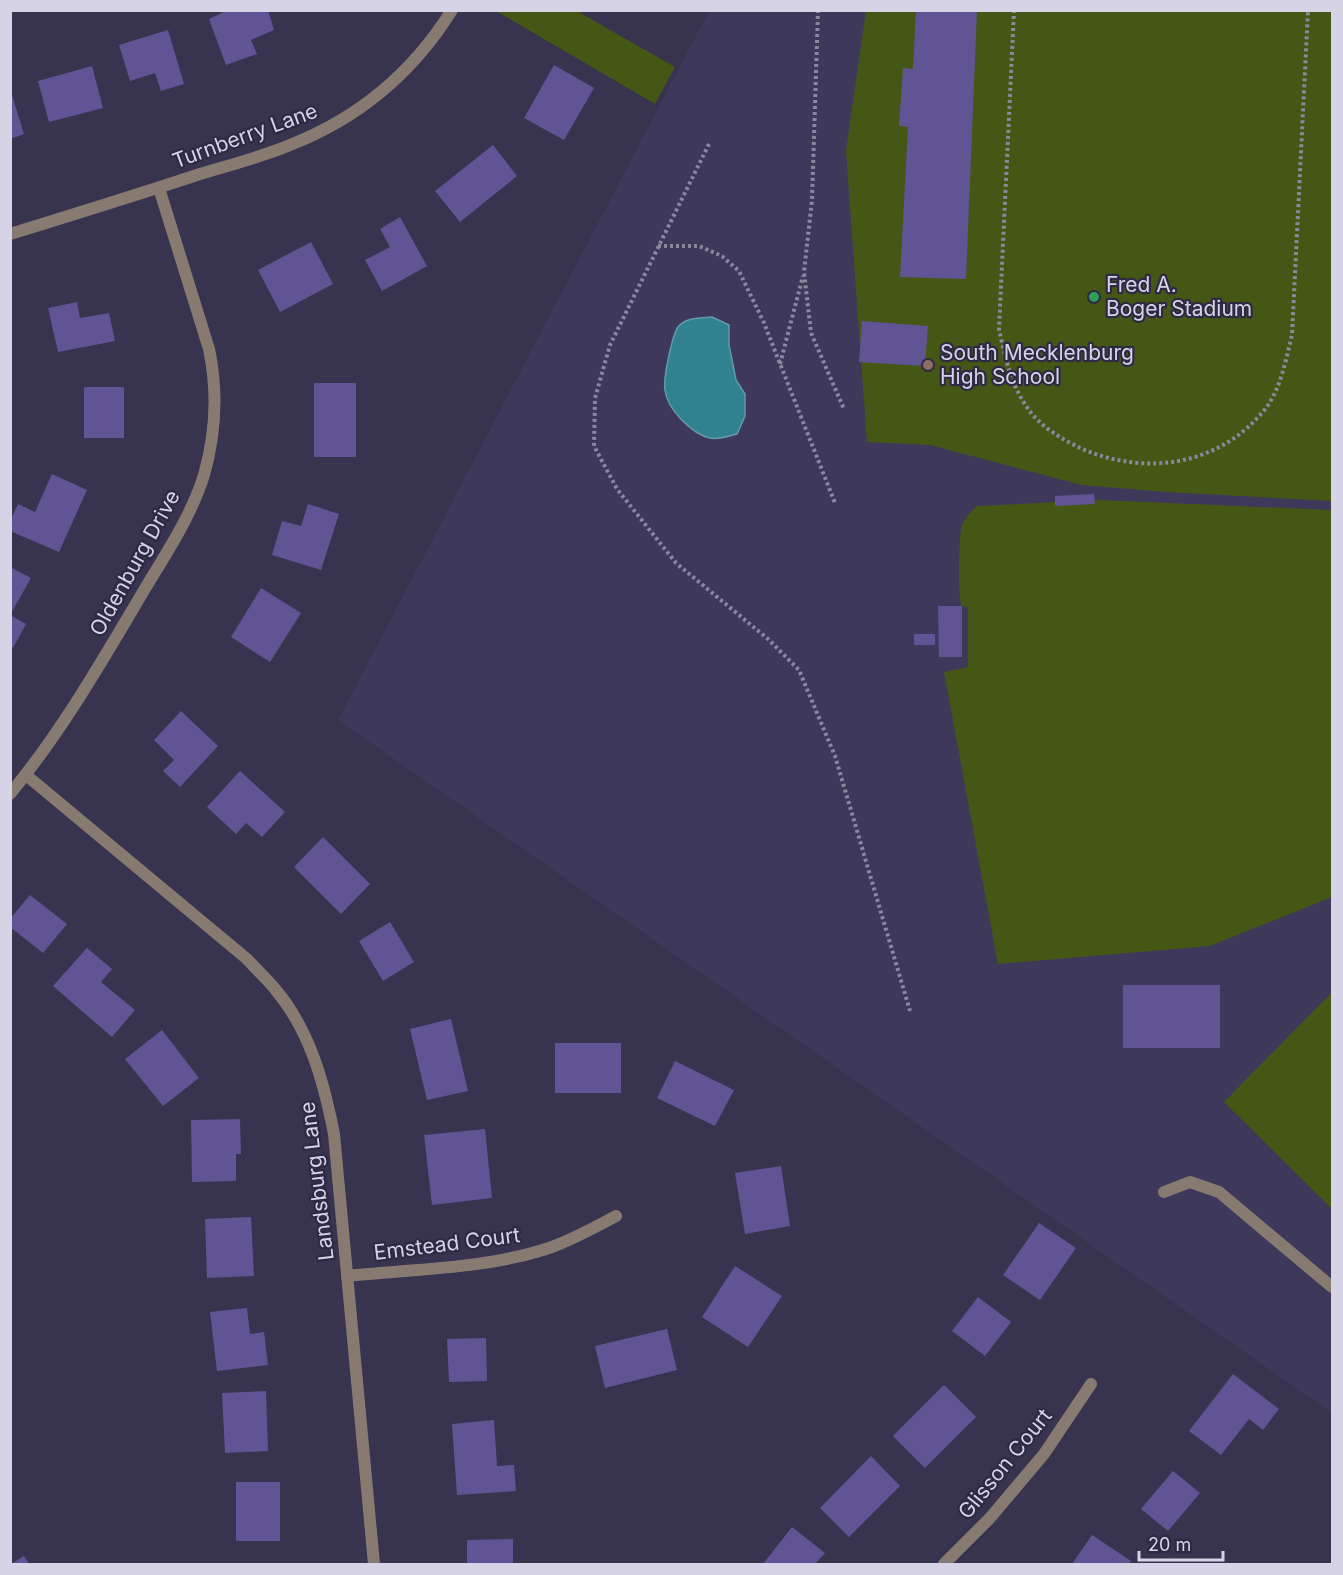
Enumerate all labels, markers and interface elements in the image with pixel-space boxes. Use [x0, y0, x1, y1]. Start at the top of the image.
street label: Turnberry Lane [169, 98, 321, 173]
place label: Fred A. Boger Stadium [1106, 272, 1252, 321]
marker: Fred A. Boger Stadium [1087, 290, 1101, 304]
place label: South Mecklenburg High School [940, 340, 1134, 389]
marker: South Mecklenburg High School [921, 358, 935, 372]
street label: Oldenburg Drive [84, 486, 185, 640]
street label: Landsburg Lane [294, 1100, 339, 1262]
street label: Emstead Court [372, 1222, 522, 1265]
street label: Glisson Court [953, 1404, 1057, 1524]
scale bar [1139, 1524, 1223, 1562]
text: 20 m [1148, 1534, 1191, 1555]

